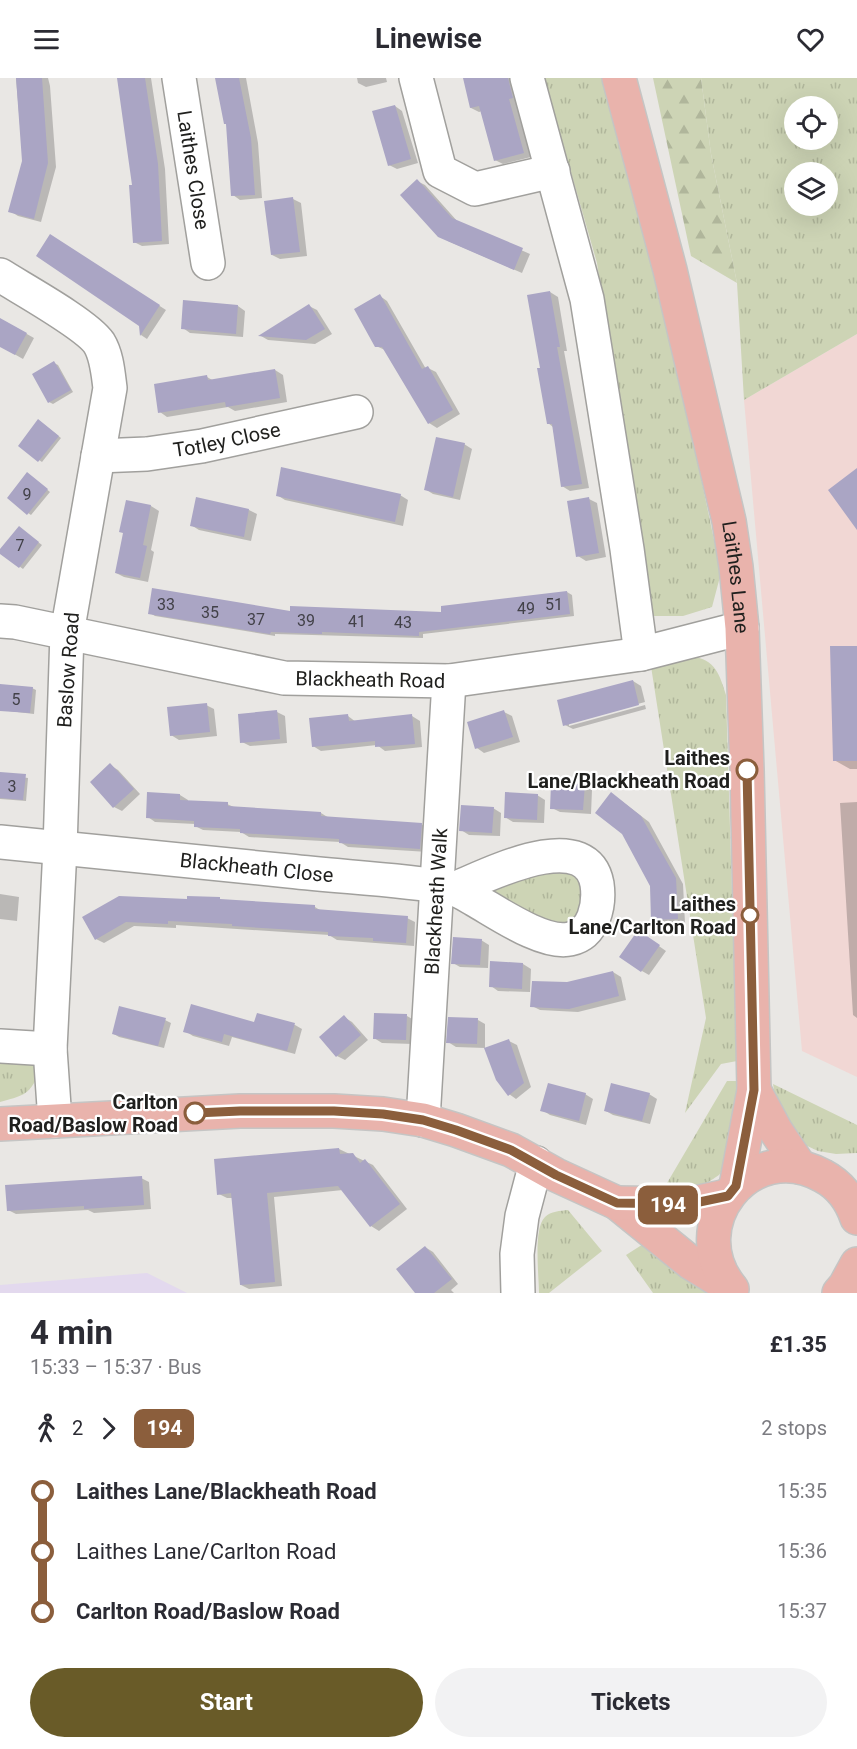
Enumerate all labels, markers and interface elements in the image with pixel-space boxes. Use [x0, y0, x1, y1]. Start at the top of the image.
icon: menu [30, 23, 63, 56]
text: Linewise [375, 23, 482, 55]
icon: heart [794, 23, 827, 56]
map controls [784, 96, 838, 216]
button: locate [784, 96, 838, 150]
street label: Laithes Close [172, 109, 215, 231]
button: layers [784, 162, 838, 216]
street label: Totley Close [171, 417, 283, 462]
house number: 9 [23, 485, 32, 504]
street label: Laithes Lane [717, 519, 754, 634]
house number: 7 [16, 536, 25, 555]
house number: 33 [157, 595, 175, 614]
house number: 51 [545, 595, 563, 614]
house number: 49 [517, 599, 535, 618]
house number: 35 [201, 603, 219, 622]
house number: 37 [247, 610, 265, 629]
street label: Baslow Road [52, 611, 84, 729]
house number: 39 [297, 611, 315, 630]
house number: 41 [348, 612, 366, 631]
house number: 43 [394, 613, 412, 632]
street label: Blackheath Road [295, 666, 445, 693]
house number: 5 [12, 690, 21, 709]
place label: Laithes Lane/Blackheath Road [527, 746, 730, 793]
marker: Laithes Lane/Blackheath Road [736, 759, 758, 781]
house number: 3 [8, 777, 17, 796]
street label: Blackheath Walk [420, 826, 452, 976]
street label: Blackheath Close [179, 848, 334, 887]
place label: Laithes Lane/Carlton Road [569, 892, 736, 939]
marker: Laithes Lane/Carlton Road [741, 906, 759, 924]
place label: Carlton Road/Baslow Road [8, 1090, 178, 1137]
marker: Carlton Road/Baslow Road [184, 1102, 206, 1124]
line badge: 194 [634, 1186, 702, 1224]
text: 194 [650, 1193, 686, 1217]
text: 4 min [30, 1313, 113, 1352]
text: £1.35 [770, 1332, 827, 1357]
text: 15:33 – 15:37 · Bus [30, 1355, 202, 1379]
icon: walk [30, 1412, 63, 1445]
icon: forward [92, 1412, 125, 1445]
text: 2 [72, 1416, 83, 1440]
text: 194 [146, 1416, 182, 1440]
text: 2 stops [761, 1416, 827, 1440]
text: Laithes Lane/Blackheath Road [76, 1479, 377, 1504]
text: 15:35 [777, 1479, 827, 1503]
text: Laithes Lane/Carlton Road [76, 1539, 336, 1564]
text: 15:36 [777, 1539, 827, 1563]
text: Carlton Road/Baslow Road [76, 1599, 340, 1624]
text: 15:37 [777, 1599, 827, 1623]
button: Start [30, 1668, 423, 1737]
button: Tickets [435, 1668, 827, 1737]

